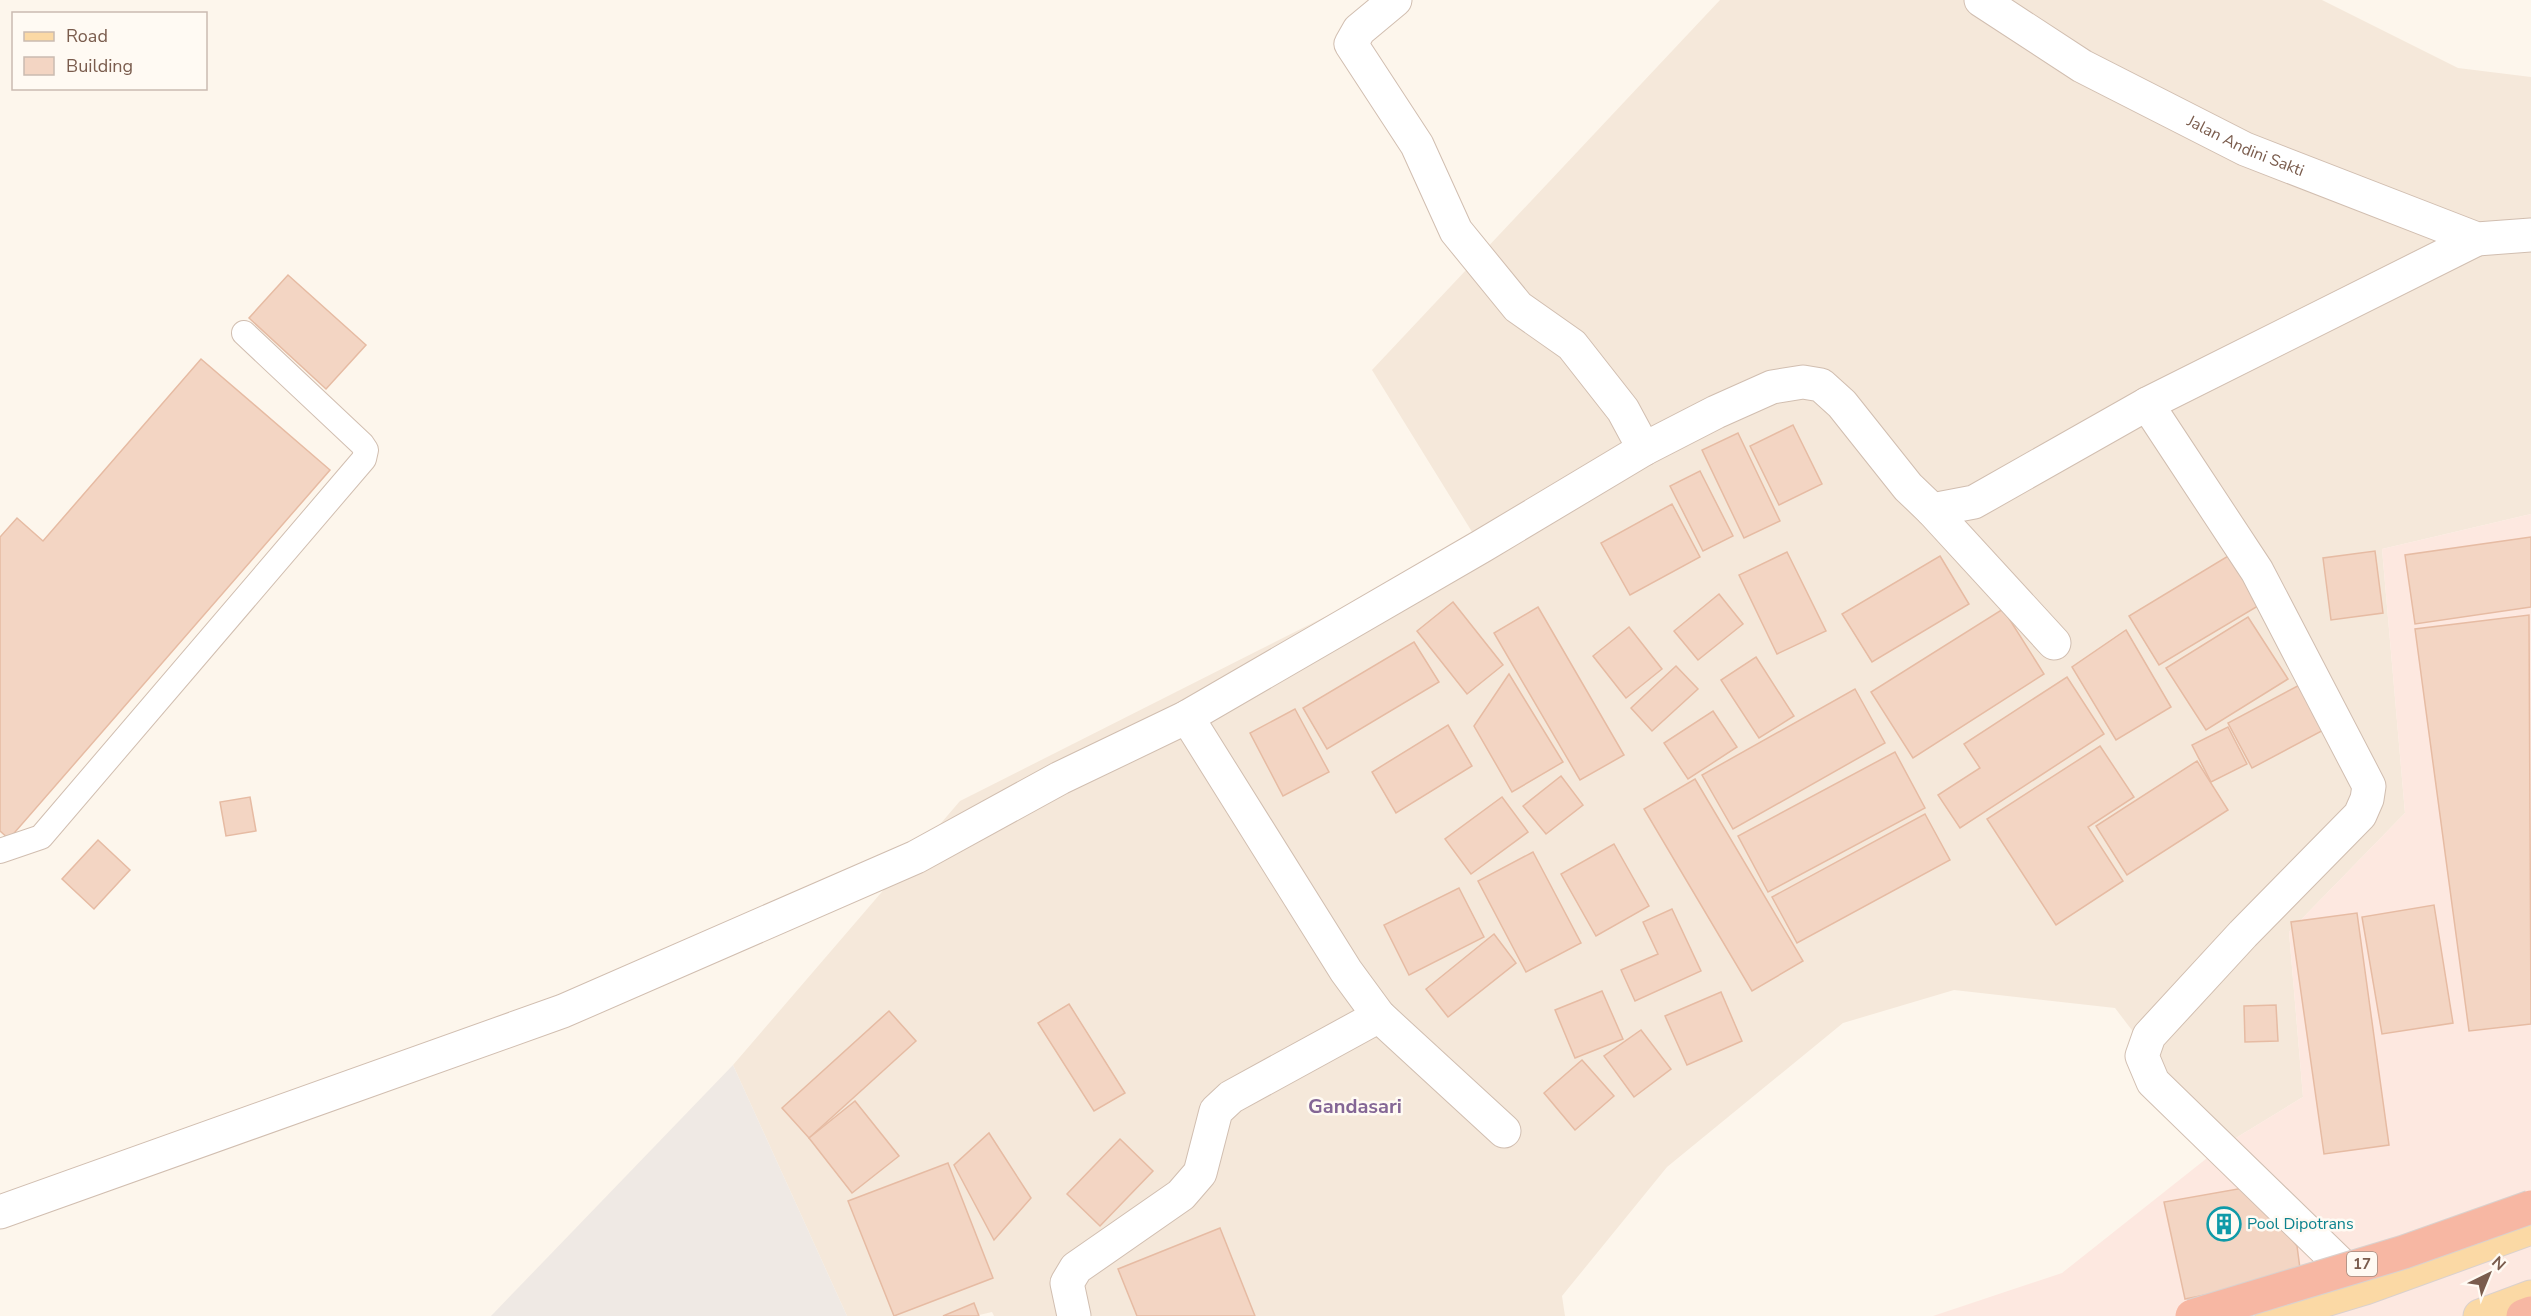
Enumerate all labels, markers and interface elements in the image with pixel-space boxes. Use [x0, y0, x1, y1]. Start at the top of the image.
legend [12, 12, 207, 90]
text: Road [66, 24, 108, 48]
text: Building [66, 54, 133, 78]
street label: Jalan Andini Sakti [2182, 110, 2307, 182]
district label: Gandasari [1308, 1093, 1402, 1120]
building icon: Pool Dipotrans [2206, 1206, 2242, 1242]
place label: Pool Dipotrans [2247, 1213, 2354, 1235]
north arrow [2459, 1244, 2519, 1304]
road number: 17 [2347, 1252, 2377, 1276]
text: N [2487, 1252, 2510, 1276]

